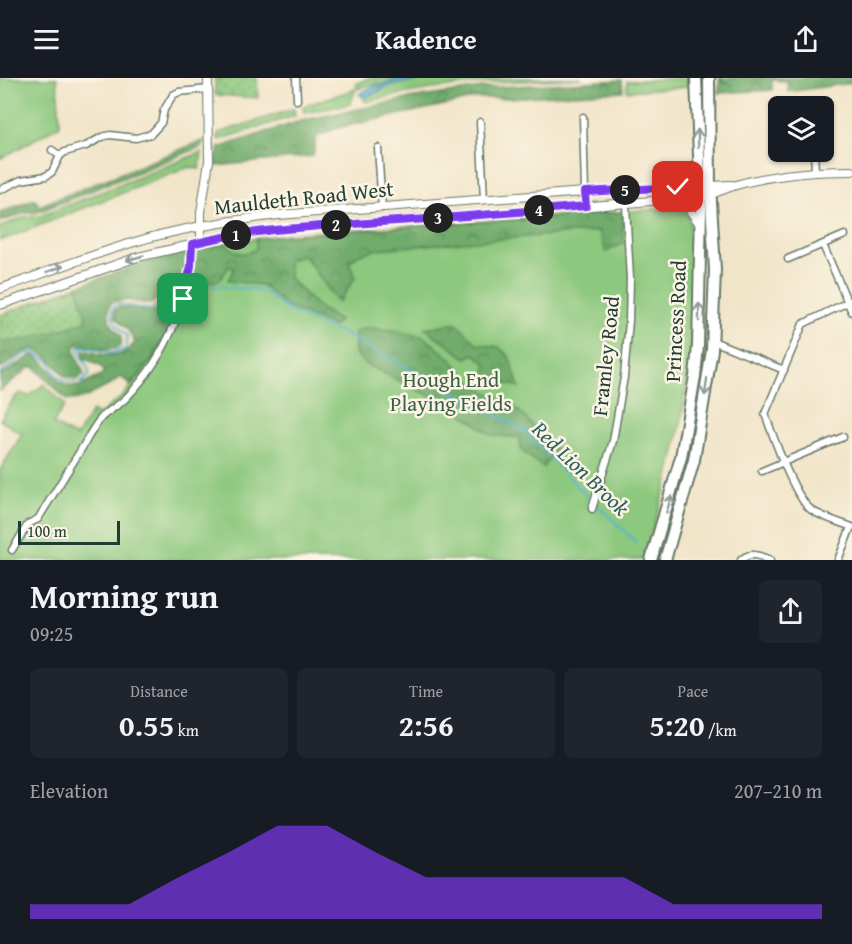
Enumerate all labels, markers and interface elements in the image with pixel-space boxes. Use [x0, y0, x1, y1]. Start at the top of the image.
text: Kadence [375, 19, 477, 59]
icon: menu [30, 23, 63, 56]
icon: share [789, 23, 822, 56]
map controls [768, 96, 834, 162]
button: layers [768, 96, 834, 162]
one-way arrow [693, 128, 704, 148]
pin [652, 161, 703, 212]
icon: check [661, 170, 694, 203]
street label: Mauldeth Road West [213, 173, 396, 222]
pin: 5 [610, 175, 640, 205]
text: 5 [621, 178, 629, 202]
pin: 4 [524, 195, 554, 225]
text: 4 [535, 198, 543, 222]
pin: 3 [423, 203, 453, 233]
text: 3 [434, 206, 442, 230]
pin: 2 [321, 210, 351, 240]
text: 2 [332, 213, 340, 237]
pin: 1 [221, 220, 251, 250]
text: 1 [232, 223, 240, 247]
one-way arrow [126, 253, 145, 264]
street label: Princess Road [657, 258, 694, 383]
one-way arrow [45, 263, 64, 274]
pin [157, 273, 208, 324]
icon: arrive [166, 282, 199, 315]
street label: Framley Road [584, 294, 627, 418]
one-way arrow [693, 303, 705, 323]
park label: Hough End Playing Fields [390, 364, 512, 419]
one-way arrow [701, 377, 712, 397]
water label: Red Lion Brook [524, 413, 638, 523]
one-way arrow [664, 495, 675, 514]
scale bar [18, 518, 120, 546]
text: 100 m [27, 519, 67, 543]
text: Morning run [30, 572, 219, 620]
button: share [759, 580, 822, 643]
text: 09:25 [30, 619, 73, 648]
text: Distance [130, 679, 188, 703]
text: Time [409, 679, 443, 703]
text: Pace [678, 679, 708, 703]
text: 0.55 [119, 703, 174, 747]
text: 2:56 [398, 703, 454, 747]
text: 5:20 [649, 703, 704, 747]
text: km [174, 718, 199, 742]
text: /km [704, 718, 737, 742]
text: Elevation [30, 776, 108, 805]
text: 207–210 m [734, 776, 822, 805]

